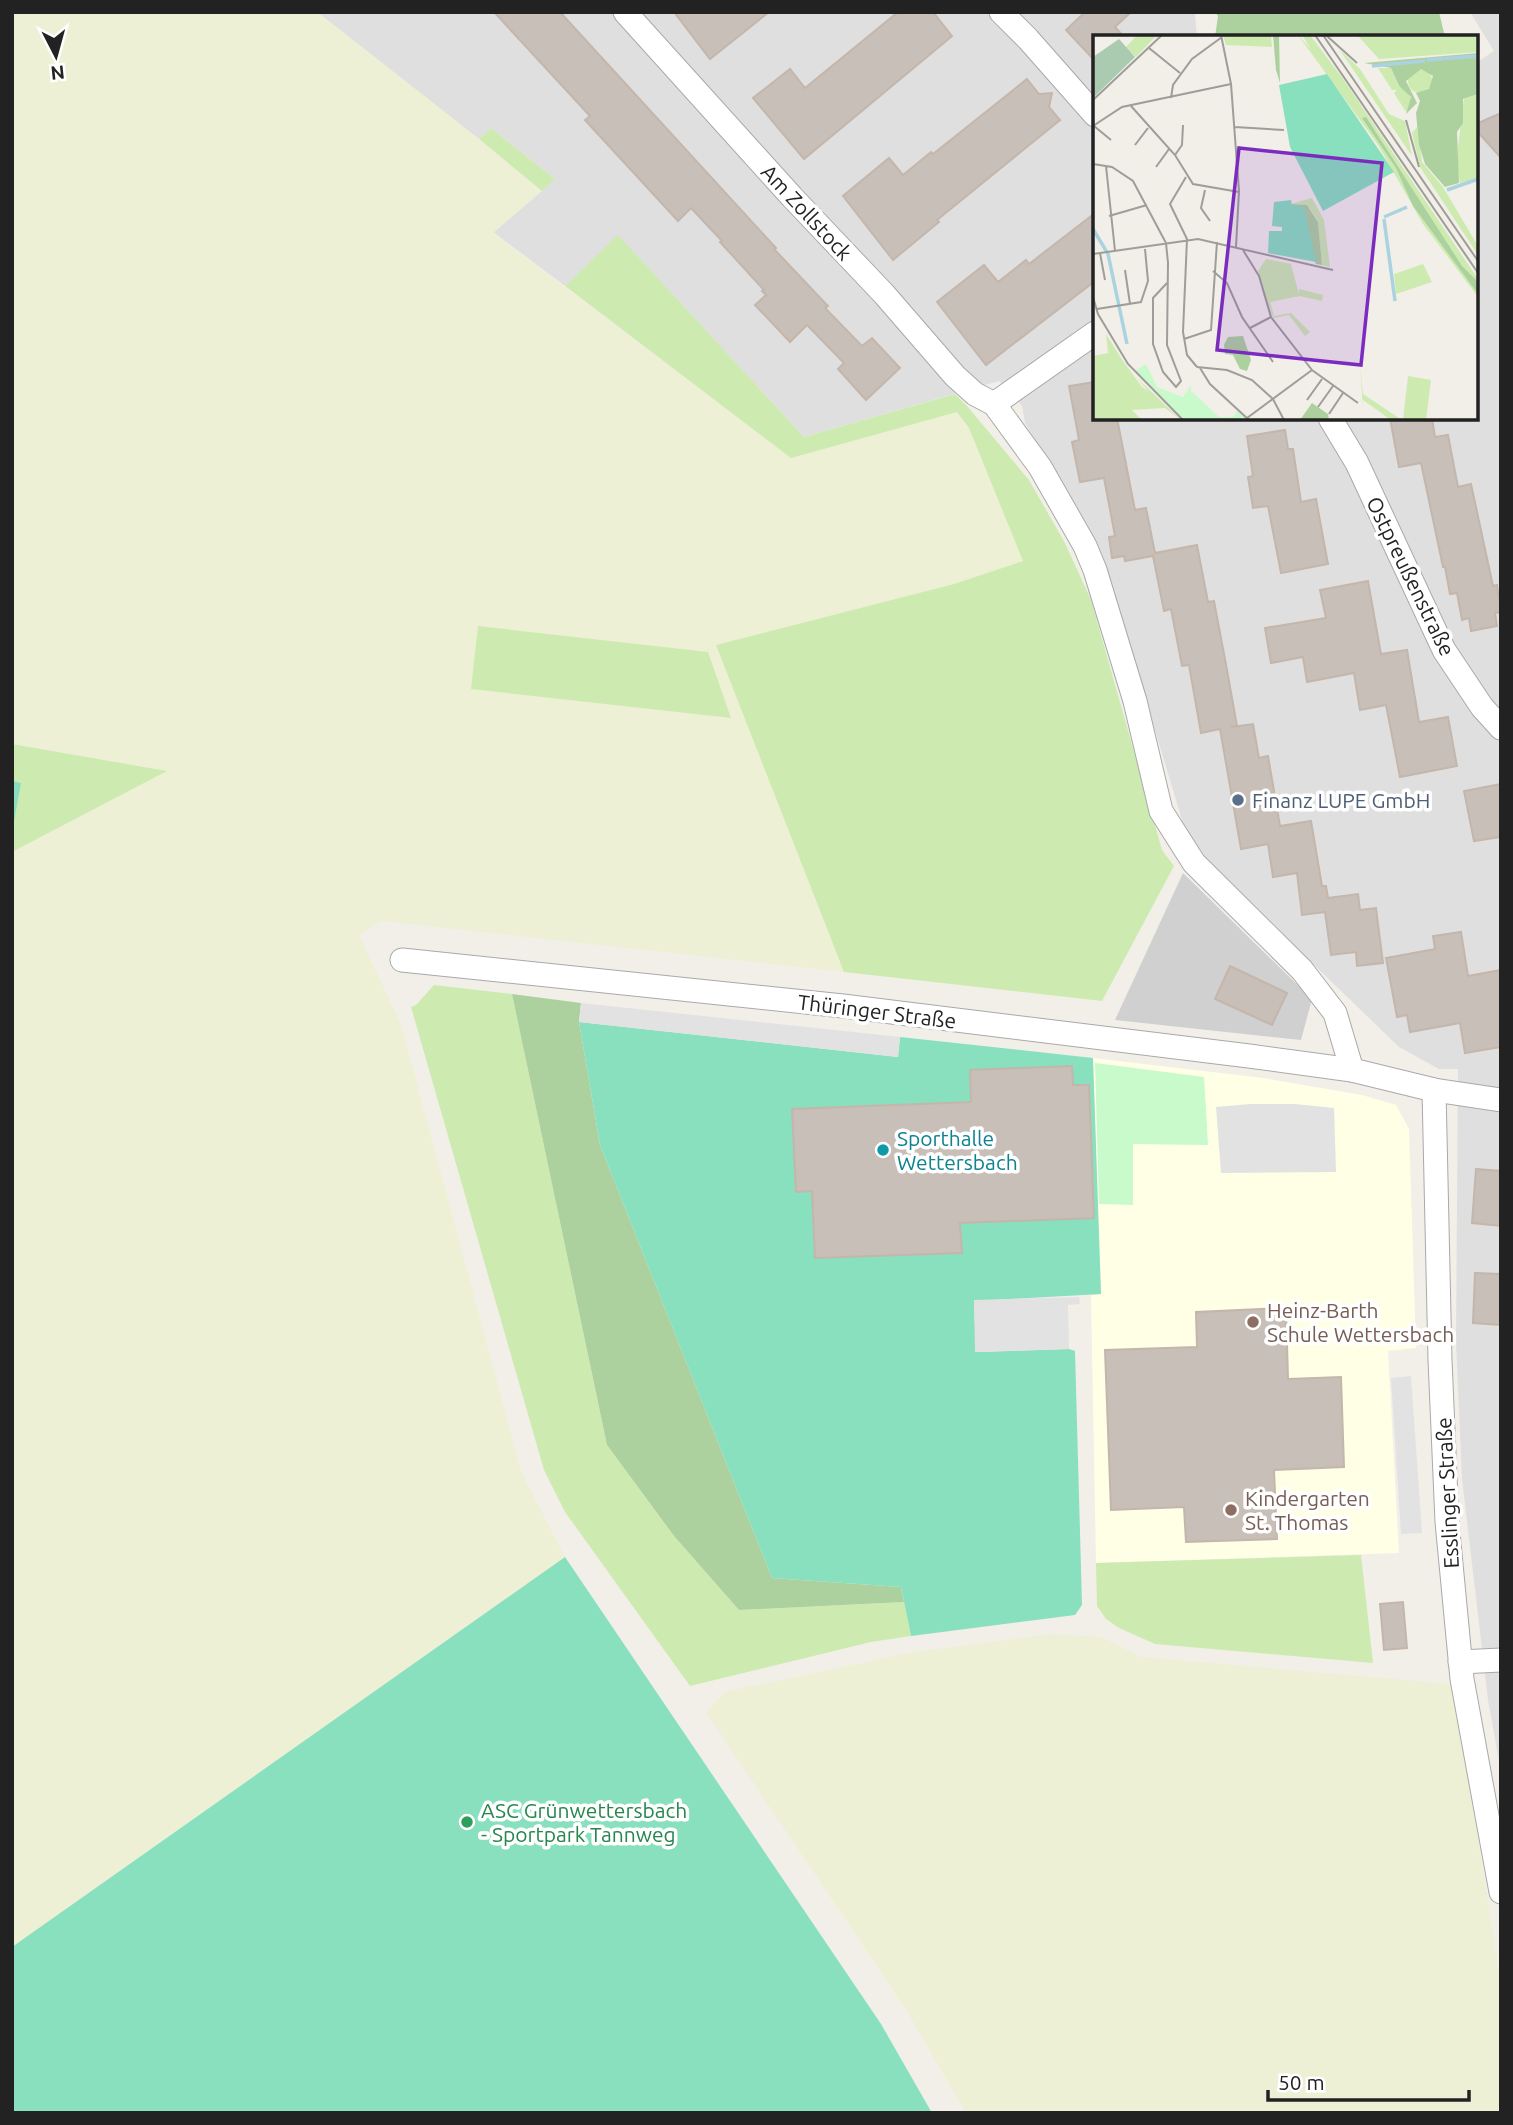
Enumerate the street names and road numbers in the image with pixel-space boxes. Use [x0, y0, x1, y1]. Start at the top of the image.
street label: Am Zollstock [757, 159, 857, 265]
street label: Ostpreußenstraße [1362, 493, 1460, 659]
street label: Thüringer Straße [796, 989, 958, 1033]
street label: Esslinger Straße [1431, 1417, 1463, 1569]

